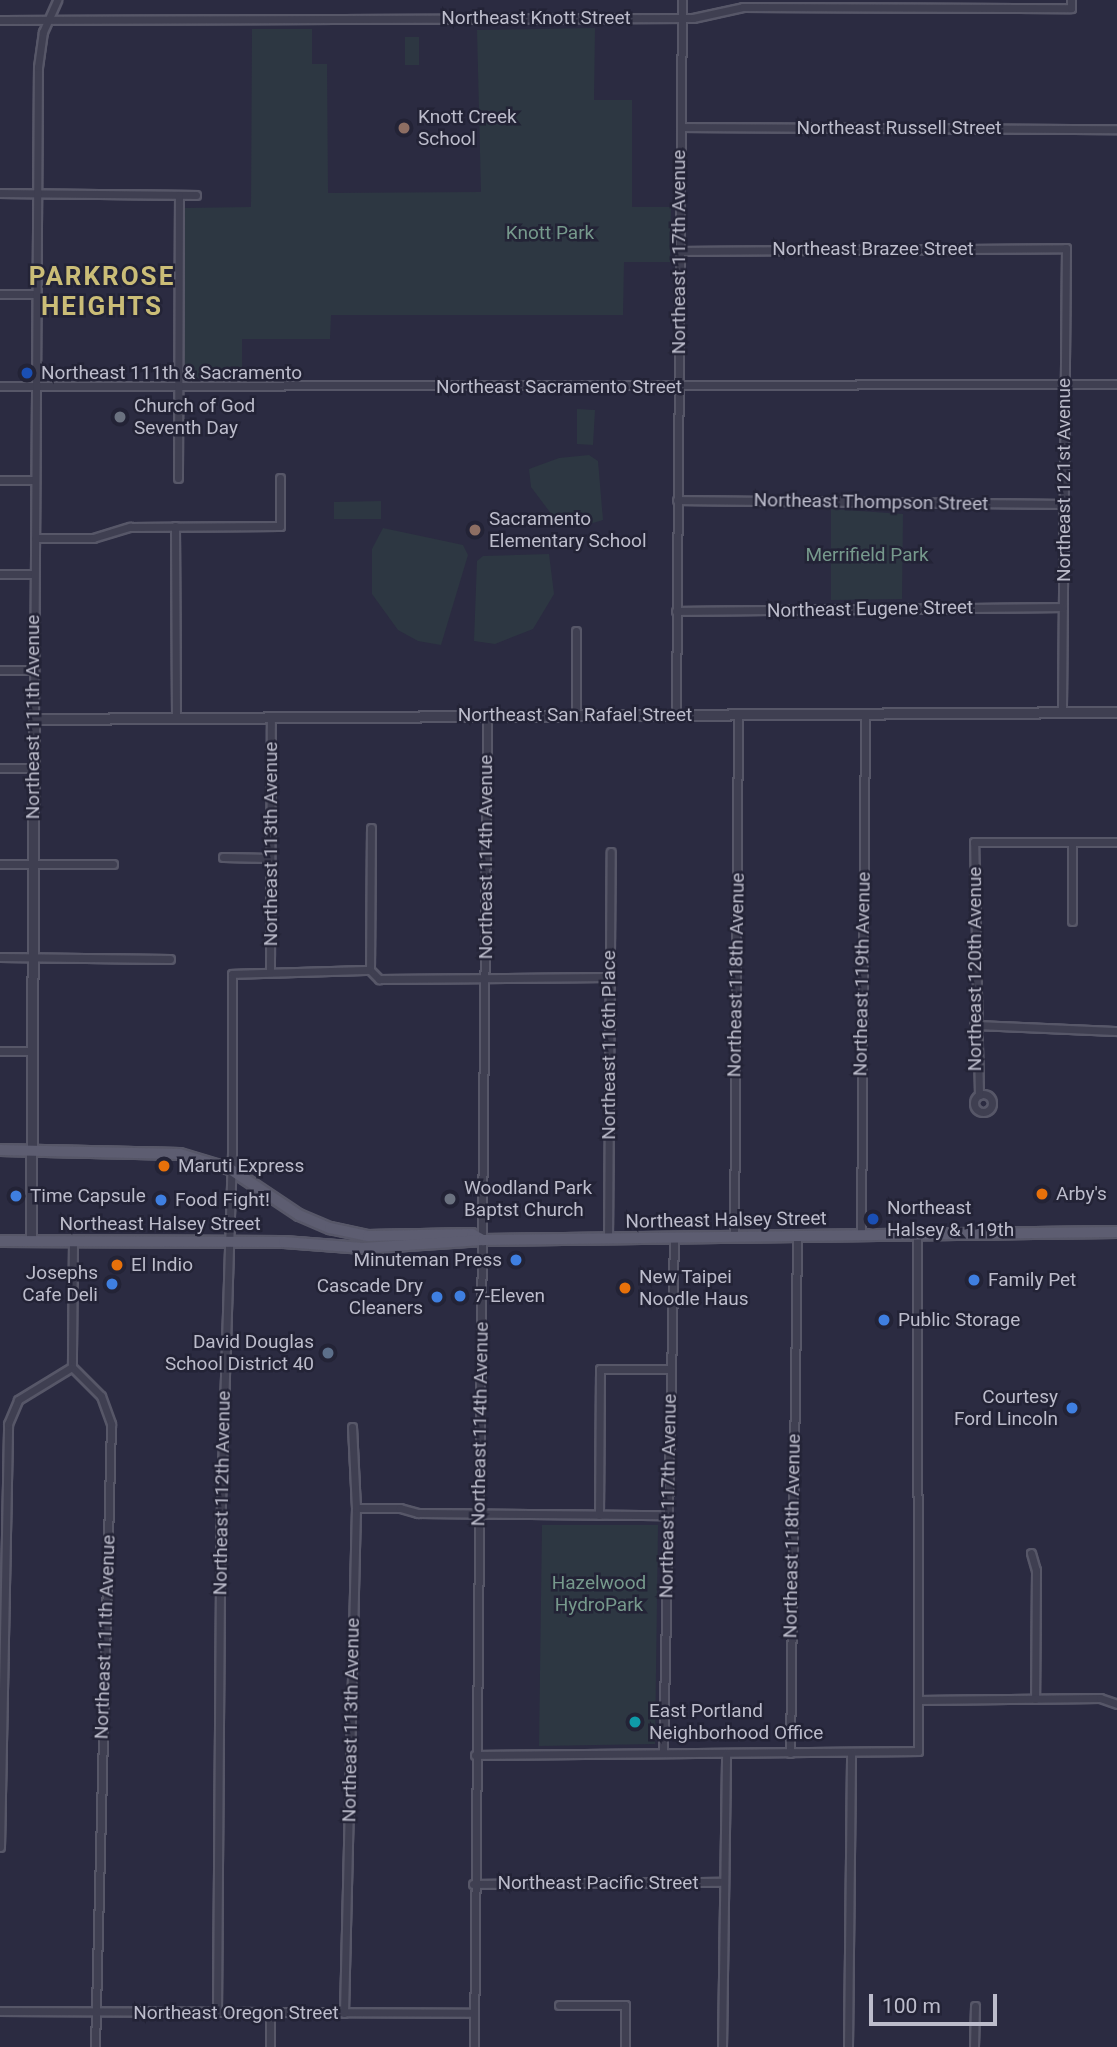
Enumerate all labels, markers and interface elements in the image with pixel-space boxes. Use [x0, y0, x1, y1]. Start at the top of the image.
street label: Northeast Knott Street [441, 7, 631, 29]
place label: Knott Creek School [418, 106, 517, 150]
street label: Northeast Russell Street [796, 117, 1002, 139]
marker: Knott Creek School [396, 120, 412, 136]
street label: Northeast 117th Avenue [668, 150, 690, 354]
park label: Knott Park [506, 222, 594, 244]
street label: Northeast Brazee Street [772, 238, 974, 260]
district label: PARKROSE HEIGHTS [30, 261, 174, 322]
place label: Northeast 111th & Sacramento [41, 362, 302, 384]
marker: Northeast 111th & Sacramento [19, 365, 35, 381]
street label: Northeast Sacramento Street [436, 376, 682, 398]
street label: Northeast 121st Avenue [1053, 378, 1075, 582]
place label: Church of God Seventh Day [134, 395, 255, 439]
marker: Church of God Seventh Day [112, 409, 128, 425]
street label: Northeast Thompson Street [753, 489, 989, 515]
place label: Sacramento Elementary School [489, 508, 647, 552]
marker: Sacramento Elementary School [467, 522, 483, 538]
park label: Merrifield Park [805, 544, 929, 566]
street label: Northeast Eugene Street [767, 596, 973, 622]
street label: Northeast 111th Avenue [22, 615, 44, 819]
street label: Northeast San Rafael Street [458, 704, 692, 726]
street label: Northeast 113th Avenue [260, 742, 282, 946]
street label: Northeast 114th Avenue [475, 755, 497, 959]
street label: Northeast 120th Avenue [964, 867, 986, 1071]
street label: Northeast 119th Avenue [849, 871, 875, 1077]
street label: Northeast 118th Avenue [723, 872, 749, 1078]
street label: Northeast 116th Place [598, 950, 620, 1140]
place label: Maruti Express [178, 1155, 304, 1177]
marker: Maruti Express [156, 1158, 172, 1174]
place label: Woodland Park Baptst Church [464, 1177, 592, 1221]
place label: Arby's [1056, 1183, 1107, 1205]
place label: Time Capsule [30, 1185, 146, 1207]
marker: Arby's [1034, 1186, 1050, 1202]
marker: Time Capsule [8, 1188, 24, 1204]
place label: Food Fight! [175, 1189, 270, 1211]
marker: Woodland Park Baptst Church [442, 1191, 458, 1207]
marker: Food Fight! [153, 1192, 169, 1208]
place label: Northeast Halsey & 119th [887, 1197, 1014, 1241]
street label: Northeast Halsey Street [625, 1207, 827, 1233]
marker: Northeast Halsey & 119th [865, 1211, 881, 1227]
street label: Northeast Halsey Street [59, 1213, 261, 1235]
place label: Minuteman Press [353, 1249, 502, 1271]
marker: Minuteman Press [508, 1252, 524, 1268]
place label: El Indio [131, 1254, 193, 1276]
marker: El Indio [109, 1257, 125, 1273]
place label: Josephs Cafe Deli [22, 1262, 98, 1306]
place label: New Taipei Noodle Haus [639, 1266, 749, 1310]
place label: Family Pet [988, 1269, 1076, 1291]
marker: Family Pet [966, 1272, 982, 1288]
place label: Cascade Dry Cleaners [317, 1275, 423, 1319]
marker: Josephs Cafe Deli [104, 1276, 120, 1292]
marker: New Taipei Noodle Haus [617, 1280, 633, 1296]
place label: 7-Eleven [474, 1285, 545, 1307]
marker: 7-Eleven [452, 1288, 468, 1304]
marker: Cascade Dry Cleaners [429, 1289, 445, 1305]
place label: Public Storage [898, 1309, 1020, 1331]
marker: Public Storage [876, 1312, 892, 1328]
street label: Northeast 114th Avenue [467, 1321, 493, 1527]
place label: David Douglas School District 40 [165, 1331, 314, 1375]
marker: David Douglas School District 40 [320, 1345, 336, 1361]
place label: Courtesy Ford Lincoln [954, 1386, 1058, 1430]
street label: Northeast 112th Avenue [209, 1390, 235, 1596]
street label: Northeast 117th Avenue [655, 1393, 681, 1599]
marker: Courtesy Ford Lincoln [1064, 1400, 1080, 1416]
street label: Northeast 118th Avenue [779, 1433, 805, 1639]
street label: Northeast 111th Avenue [90, 1534, 120, 1740]
park label: Hazelwood HydroPark [552, 1572, 646, 1616]
street label: Northeast 113th Avenue [338, 1617, 364, 1823]
place label: East Portland Neighborhood Office [649, 1700, 823, 1744]
marker: East Portland Neighborhood Office [627, 1714, 643, 1730]
street label: Northeast Pacific Street [497, 1872, 699, 1894]
scale bar [872, 1980, 1000, 2024]
text: 100 m [882, 1994, 941, 2018]
street label: Northeast Oregon Street [133, 2002, 339, 2024]

